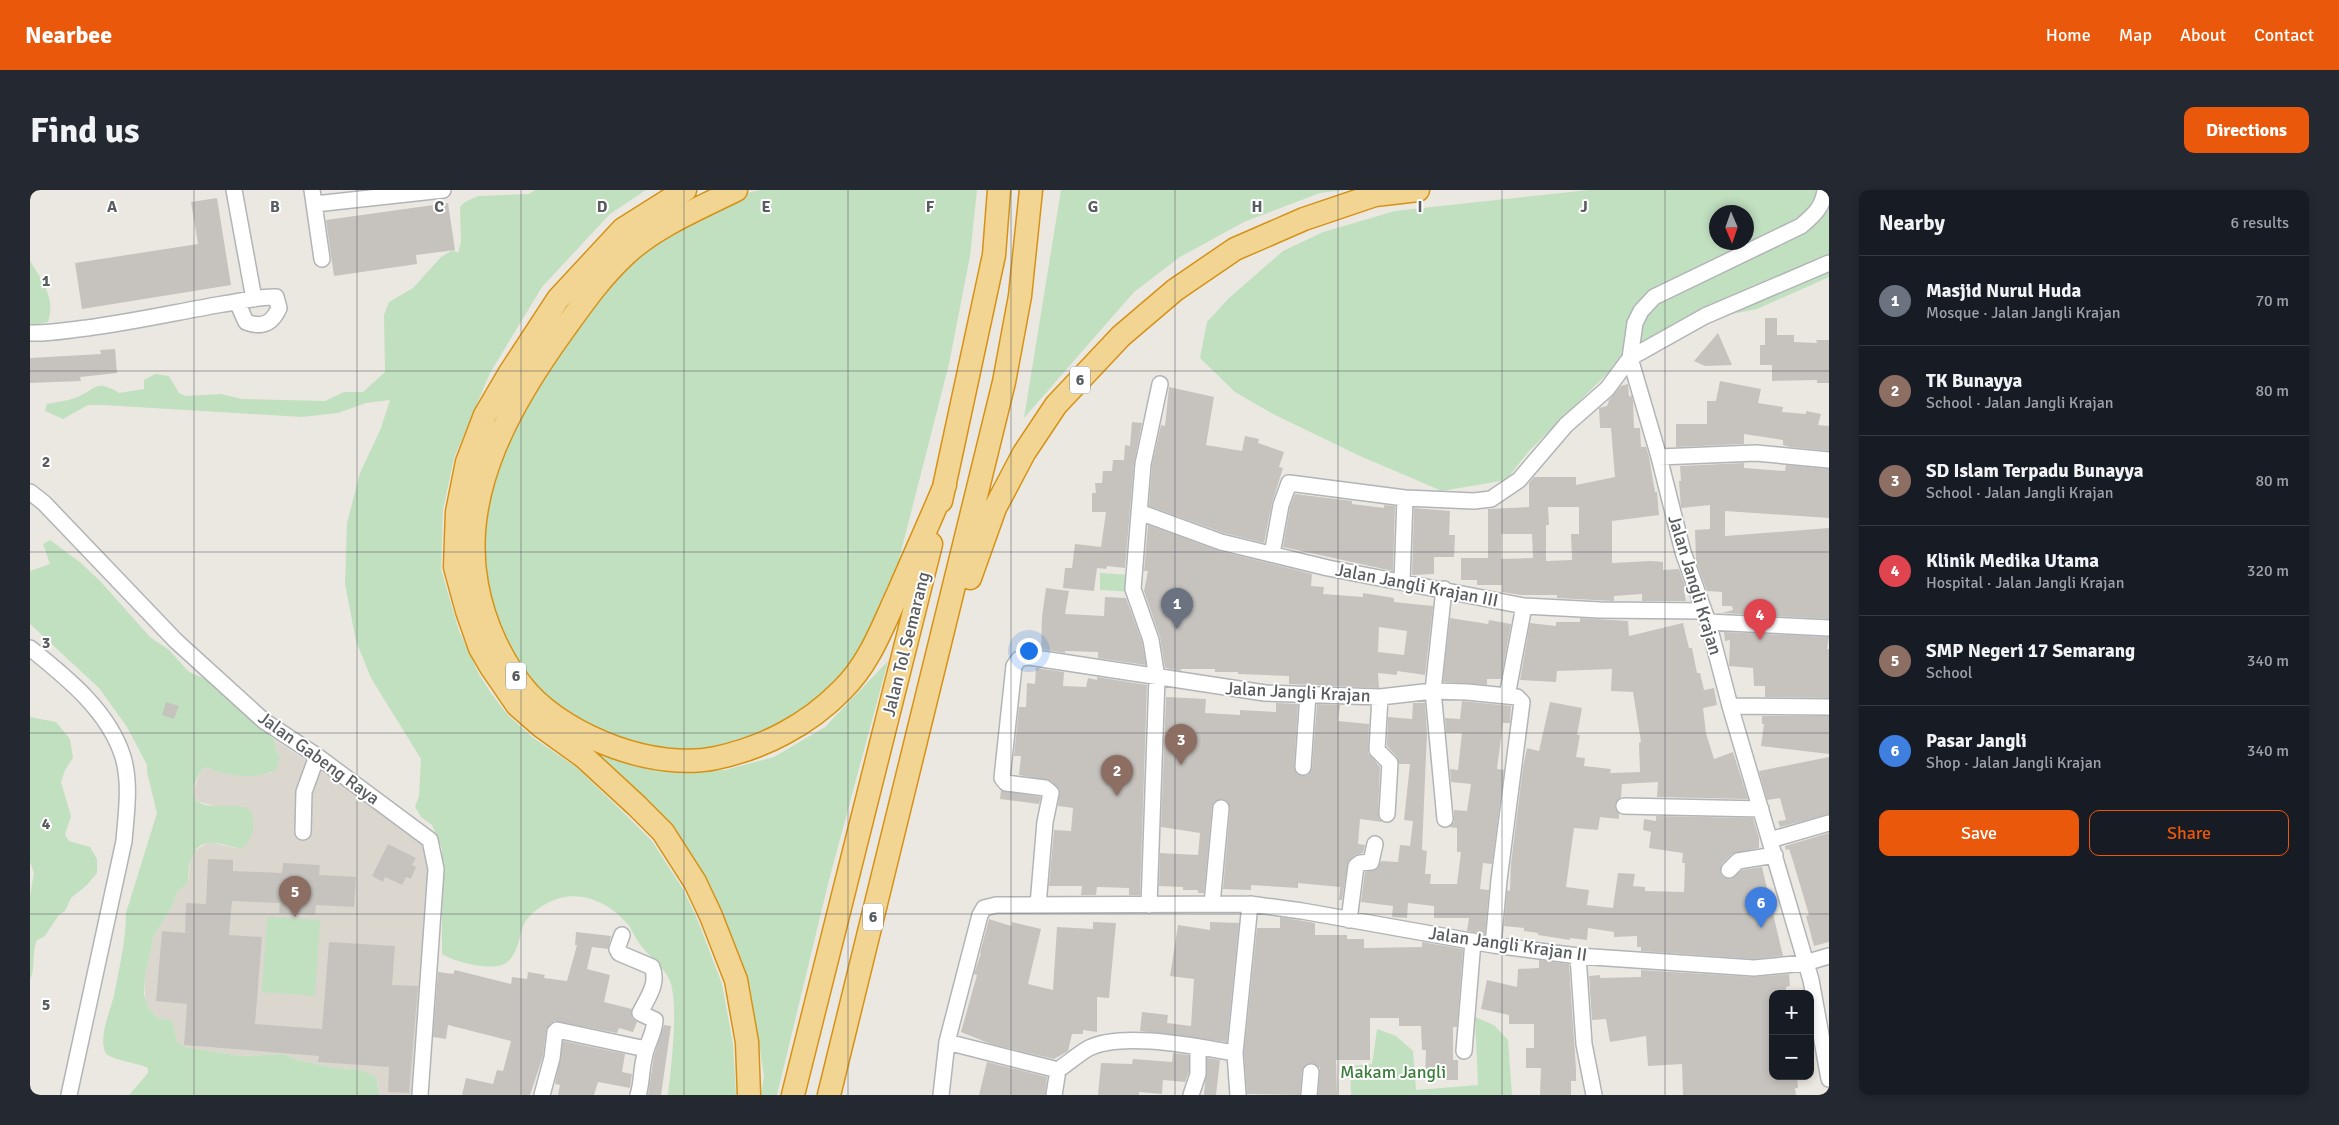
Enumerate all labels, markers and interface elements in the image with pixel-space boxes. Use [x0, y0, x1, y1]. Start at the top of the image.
text: Nearbee [25, 20, 112, 50]
text: Home [2046, 24, 2091, 46]
text: Map [2119, 24, 2152, 46]
text: About [2180, 24, 2226, 46]
text: Contact [2254, 24, 2314, 46]
button: Directions [2184, 107, 2309, 153]
text: Find us [30, 109, 140, 152]
text: A [107, 197, 118, 217]
text: B [270, 197, 280, 217]
text: C [434, 197, 444, 217]
text: D [597, 197, 608, 217]
text: E [761, 197, 771, 217]
text: F [926, 197, 935, 217]
text: G [1088, 197, 1098, 217]
text: H [1252, 197, 1262, 217]
text: I [1417, 197, 1423, 217]
text: J [1580, 197, 1588, 217]
north arrow [1709, 205, 1754, 250]
text: Nearby [1879, 210, 1945, 236]
text: 6 results [2230, 213, 2289, 233]
text: 1 [42, 271, 51, 291]
text: Masjid Nurul Huda [1926, 279, 2081, 303]
text: 1 [1891, 291, 1899, 311]
text: 70 m [2255, 291, 2289, 311]
text: Mosque · Jalan Jangli Krajan [1926, 303, 2121, 323]
road number: 6 [1070, 366, 1090, 394]
text: TK Bunayya [1926, 369, 2022, 393]
text: 2 [1891, 381, 1899, 401]
text: 80 m [2255, 381, 2289, 401]
text: School · Jalan Jangli Krajan [1926, 393, 2114, 413]
text: 2 [42, 452, 50, 472]
text: SD Islam Terpadu Bunayya [1926, 459, 2143, 483]
text: 3 [1891, 471, 1899, 491]
text: 80 m [2255, 471, 2289, 491]
text: School · Jalan Jangli Krajan [1926, 483, 2114, 503]
street label: Jalan Jangli Krajan [1663, 512, 1727, 658]
text: Klinik Medika Utama [1926, 549, 2099, 573]
street label: Jalan Jangli Krajan III [1334, 558, 1500, 612]
text: 4 [1891, 561, 1899, 581]
text: 320 m [2247, 561, 2289, 581]
street label: Jalan Tol Semarang [877, 569, 935, 719]
text: Hospital · Jalan Jangli Krajan [1926, 573, 2124, 593]
pin: 1 [1161, 588, 1193, 629]
pin: 4 [1744, 599, 1776, 640]
text: 3 [42, 633, 50, 653]
your location [1016, 638, 1042, 664]
text: SMP Negeri 17 Semarang [1926, 639, 2135, 663]
text: 5 [1891, 651, 1899, 671]
text: 340 m [2247, 651, 2289, 671]
road number: 6 [506, 662, 526, 690]
text: School [1926, 663, 1972, 683]
street label: Jalan Jangli Krajan [1225, 677, 1371, 707]
street label: Jalan Gabeng Raya [254, 707, 384, 809]
pin: 3 [1165, 724, 1197, 765]
text: Pasar Jangli [1926, 729, 2027, 753]
text: 6 [1891, 741, 1899, 761]
text: 340 m [2247, 741, 2289, 761]
text: Shop · Jalan Jangli Krajan [1926, 753, 2102, 773]
pin: 2 [1101, 755, 1133, 796]
button: Save [1879, 810, 2079, 856]
button: Share [2089, 810, 2289, 856]
text: 4 [42, 814, 51, 834]
pin: 5 [279, 876, 311, 917]
pin: 6 [1745, 887, 1777, 928]
road number: 6 [863, 904, 883, 930]
street label: Jalan Jangli Krajan II [1427, 922, 1589, 966]
map controls [1769, 990, 1814, 1080]
button: + [1769, 990, 1814, 1035]
text: 5 [42, 995, 50, 1015]
button: − [1769, 1035, 1814, 1080]
park label: Makam Jangli [1340, 1061, 1446, 1083]

